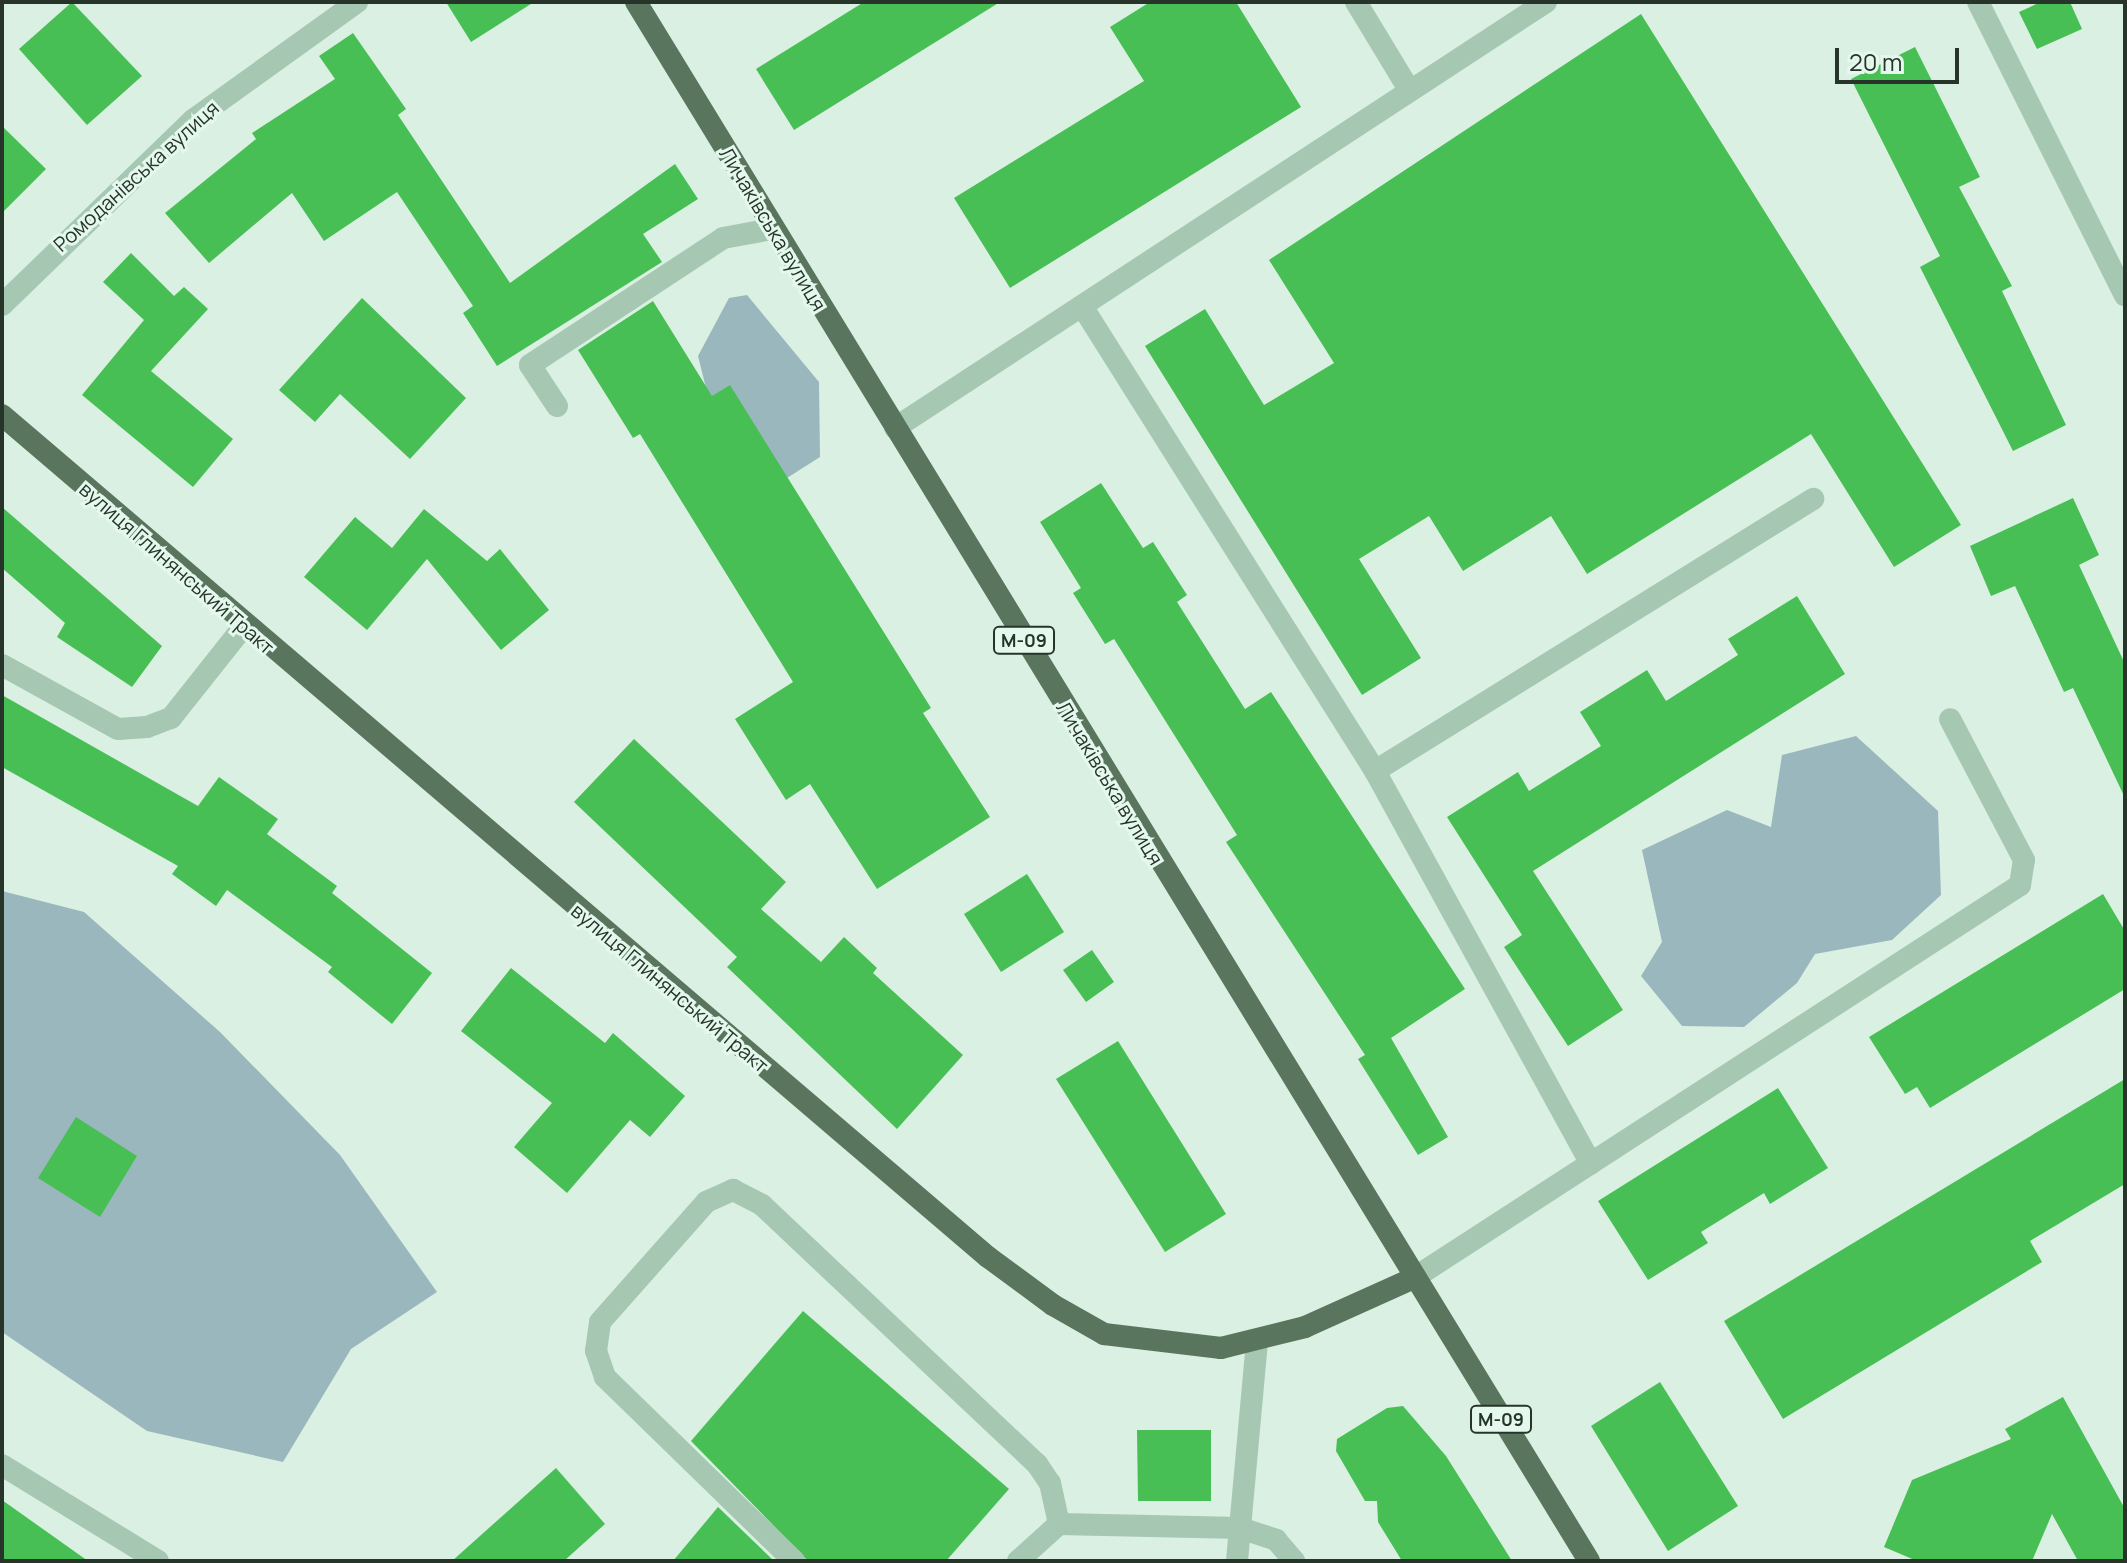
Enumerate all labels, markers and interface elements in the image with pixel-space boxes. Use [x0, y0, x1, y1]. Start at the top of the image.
scale bar [1839, 32, 1963, 82]
text: 20 m [1849, 45, 1902, 78]
street label: Ромоданівська вулиця [49, 96, 223, 256]
street label: Личаківська вулиця [715, 143, 831, 315]
street label: вулиця Глинянський Тракт [75, 477, 279, 659]
road number: М-09 [992, 626, 1056, 654]
street label: Личаківська вулиця [1052, 697, 1168, 869]
street label: вулиця Глинянський Тракт [566, 898, 774, 1078]
road number: М-09 [1469, 1405, 1533, 1433]

